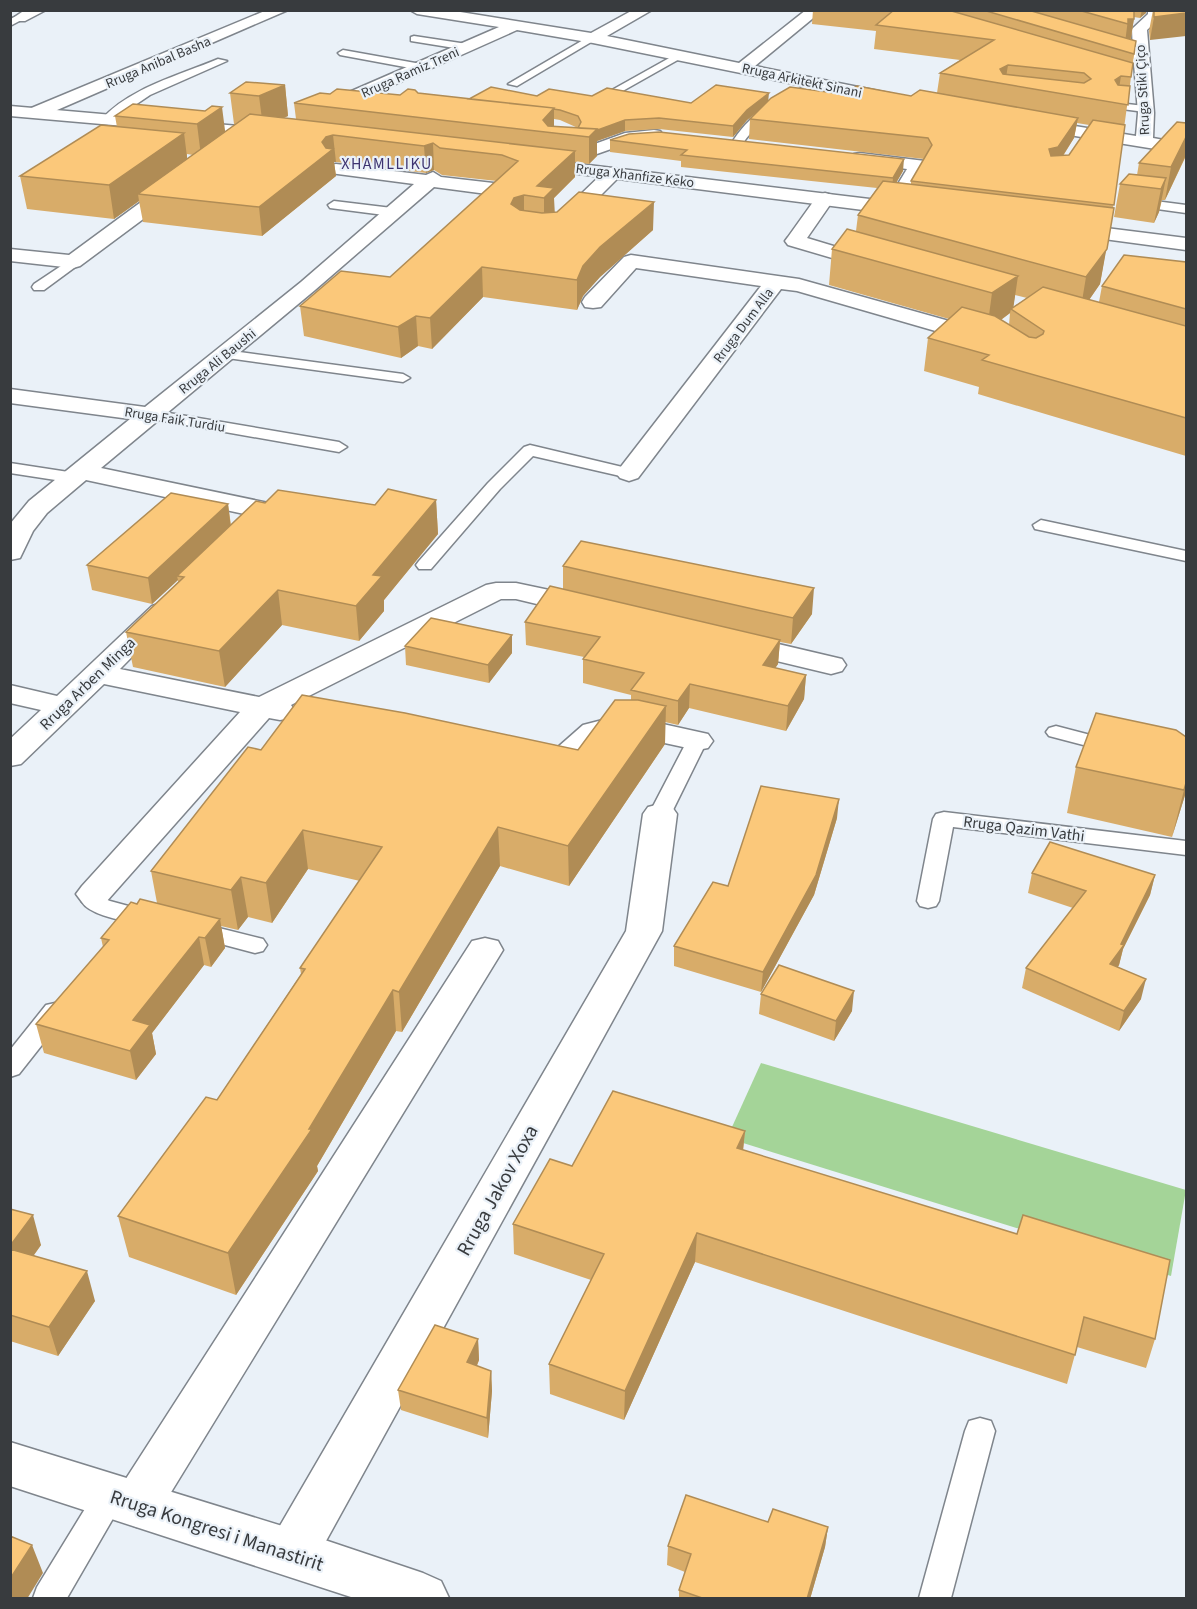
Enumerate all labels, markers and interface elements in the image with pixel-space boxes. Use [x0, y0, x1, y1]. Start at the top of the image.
street label: Rruga Anibal Basha [103, 32, 214, 94]
street label: Rruga Ramiz Treni [358, 42, 463, 104]
street label: Rruga Stiki Çiço [1131, 44, 1155, 136]
street label: Rruga Arkitekt Sinani [740, 58, 864, 103]
district label: XHAMLLIKU [341, 153, 433, 175]
street label: Rruga Xhanfize Keko [575, 159, 695, 193]
street label: Rruga Dum Alla [709, 284, 779, 367]
street label: Rruga Ali Baushi [175, 324, 261, 399]
street label: Rruga Faik Turdiu [123, 402, 227, 438]
street label: Rruga Arben Minga [35, 632, 141, 735]
street label: Rruga Qazim Vathi [962, 811, 1086, 847]
street label: Rruga Jakov Xoxa [450, 1120, 545, 1261]
street label: Rruga Kongresi i Manastirit [106, 1483, 327, 1579]

